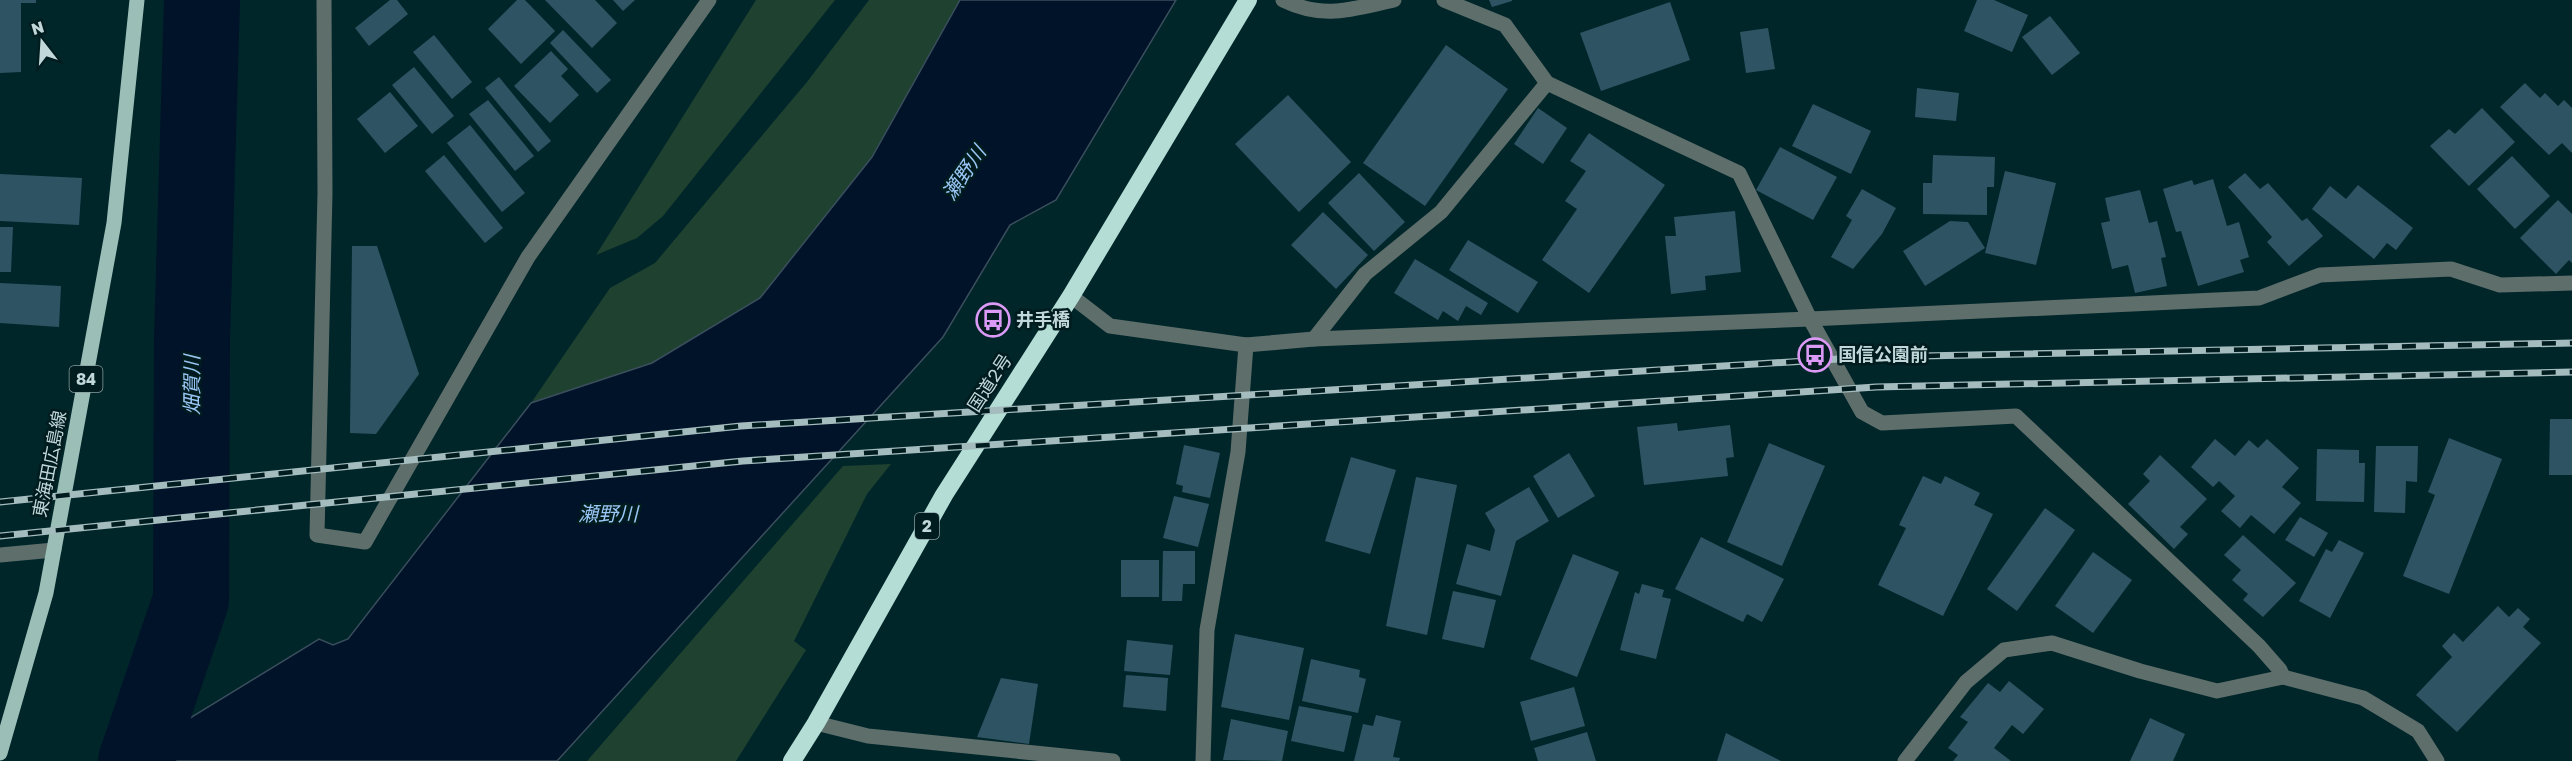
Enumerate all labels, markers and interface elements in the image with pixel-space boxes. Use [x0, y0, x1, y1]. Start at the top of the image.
north arrow [12, 12, 72, 72]
text: N [29, 16, 46, 39]
water label: 瀬野川 [936, 139, 991, 204]
bus stop icon: 井手橋 [975, 302, 1011, 338]
place label: 井手橋 [1016, 308, 1070, 330]
bus stop icon: 国信公園前 [1797, 337, 1833, 373]
place label: 国信公園前 [1838, 343, 1928, 365]
street label: 国道2号 [962, 349, 1016, 415]
water label: 畑賀川 [179, 353, 203, 415]
road number: 84 [70, 366, 103, 392]
street label: 東海田広島線 [28, 409, 70, 519]
water label: 瀬野川 [578, 501, 640, 525]
road number: 2 [915, 513, 939, 539]

